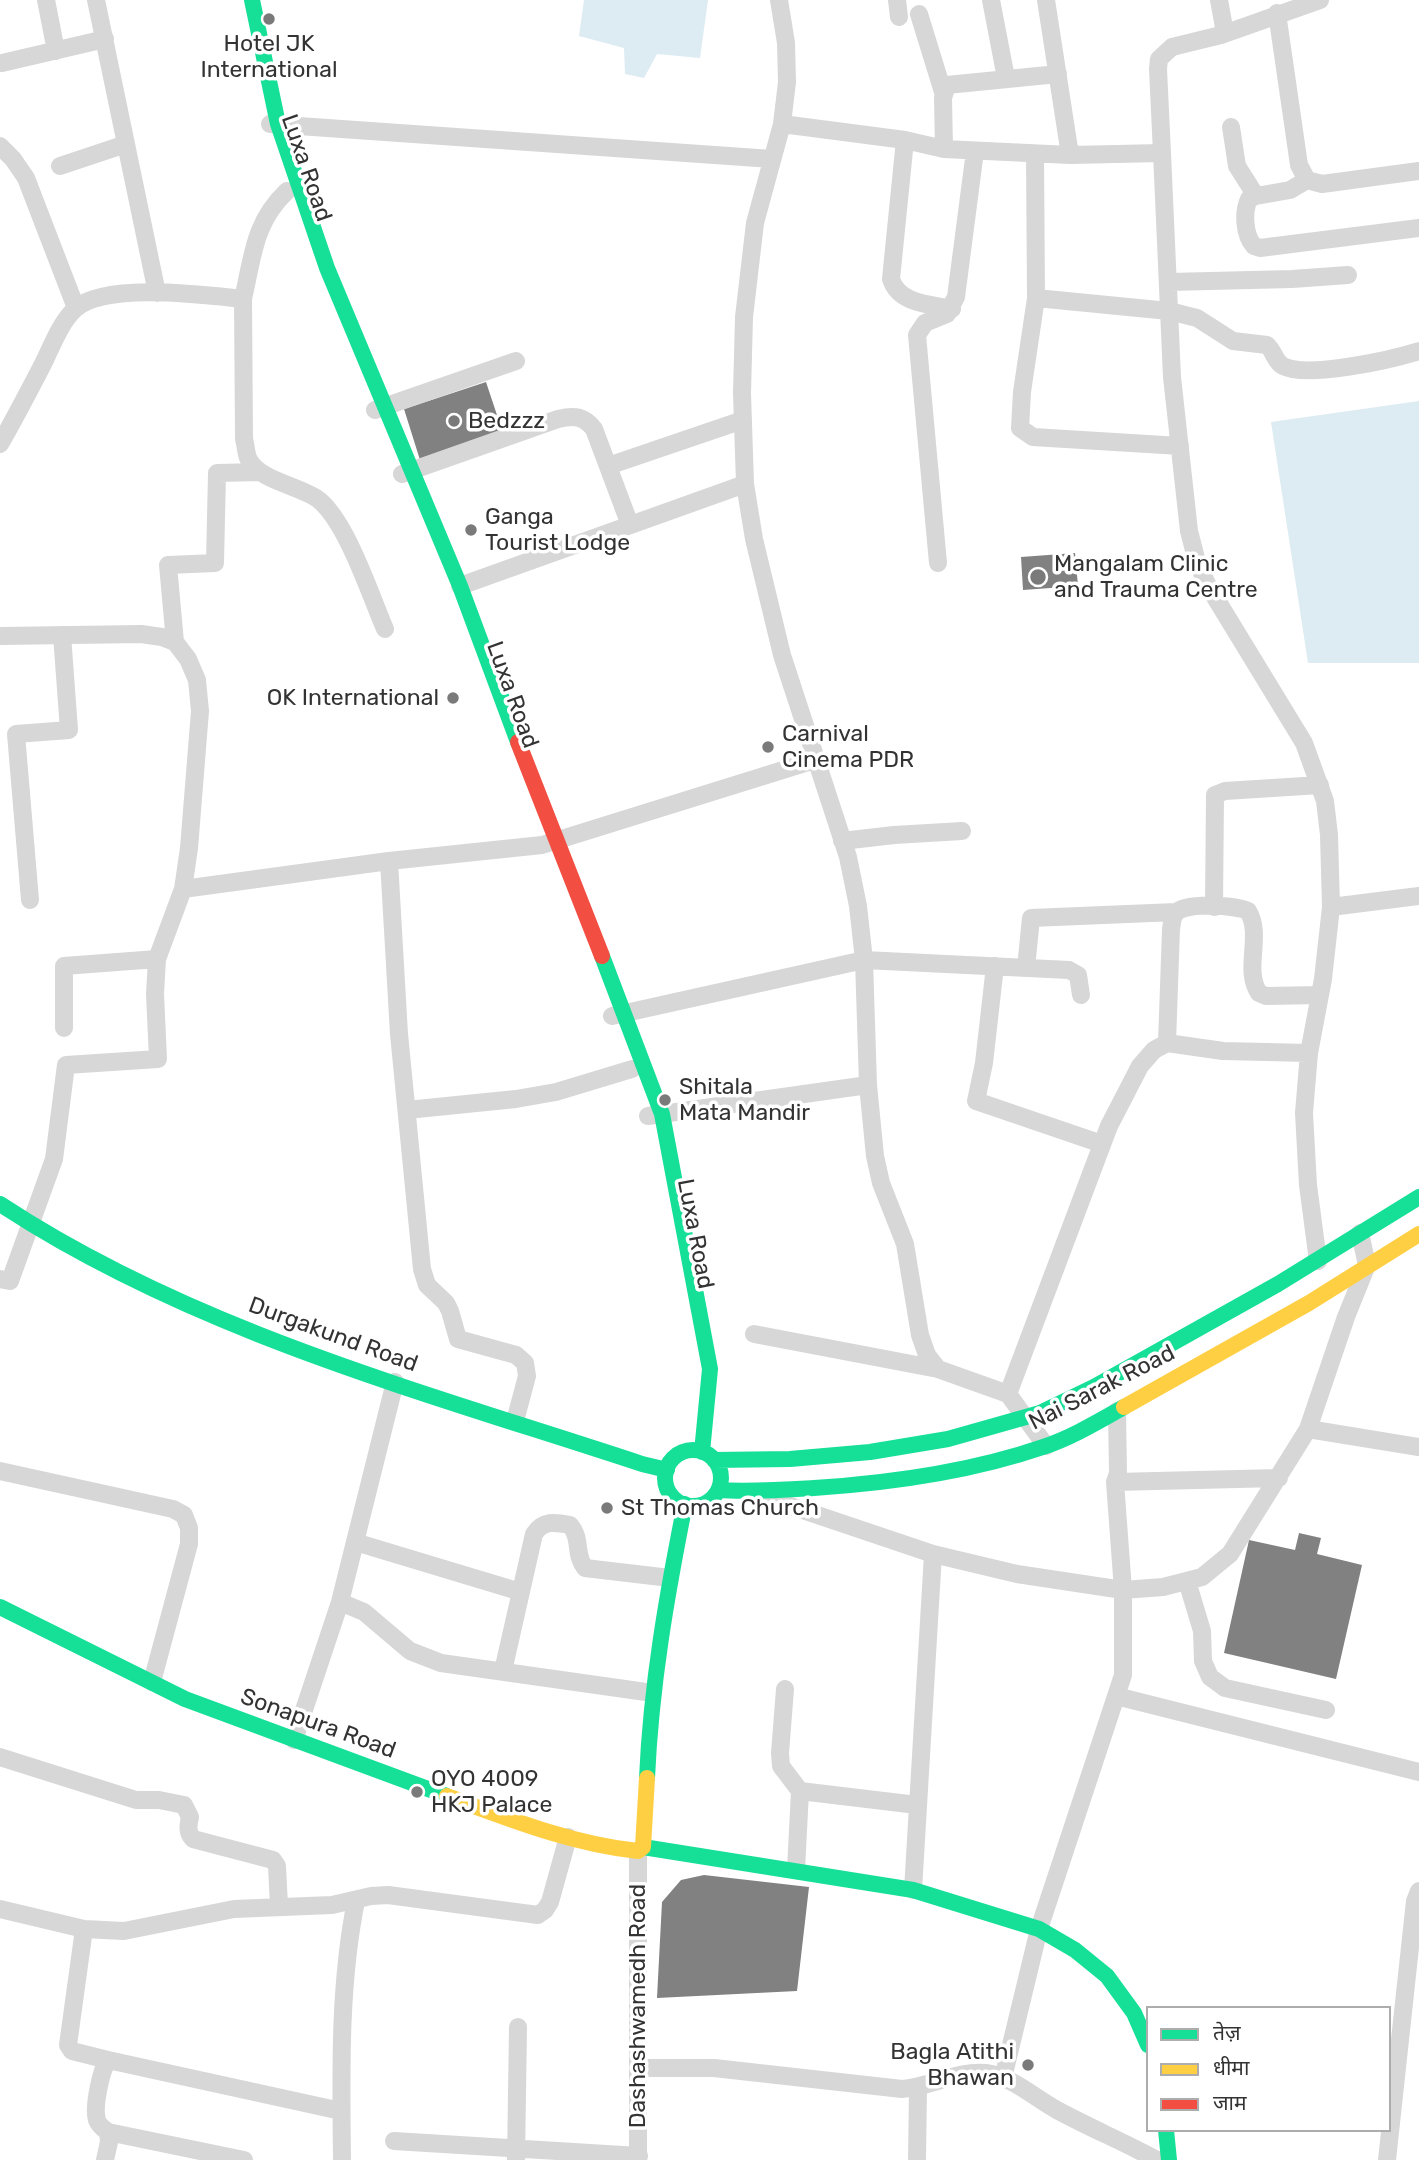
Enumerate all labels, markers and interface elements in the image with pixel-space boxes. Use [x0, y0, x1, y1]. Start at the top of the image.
marker: Hotel JK International [261, 11, 277, 27]
place label: Hotel JK International [200, 30, 338, 84]
street label: Luxa Road [275, 111, 337, 225]
place label: Bedzzz [468, 407, 545, 435]
marker: Bedzzz [446, 413, 462, 429]
place label: Ganga Tourist Lodge [485, 503, 630, 557]
marker: Ganga Tourist Lodge [463, 522, 479, 538]
place label: Mangalam Clinic and Trauma Centre [1054, 550, 1258, 604]
marker: Mangalam Clinic and Trauma Centre [1028, 567, 1048, 587]
street label: Luxa Road [480, 638, 544, 752]
place label: OK International [267, 684, 439, 712]
marker: OK International [445, 690, 461, 706]
place label: Carnival Cinema PDR [782, 720, 914, 774]
marker: Carnival Cinema PDR [760, 739, 776, 755]
place label: Shitala Mata Mandir [679, 1073, 810, 1127]
marker: Shitala Mata Mandir [657, 1092, 673, 1108]
street label: Luxa Road [671, 1177, 719, 1291]
street label: Durgakund Road [245, 1292, 421, 1378]
street label: Nai Sarak Road [1024, 1339, 1180, 1437]
place label: St Thomas Church [621, 1494, 819, 1522]
marker: St Thomas Church [599, 1500, 615, 1516]
street label: Sonapura Road [237, 1683, 399, 1765]
place label: OYO 4009 HKJ Palace [431, 1765, 552, 1819]
marker: OYO 4009 HKJ Palace [409, 1784, 425, 1800]
street label: Dashashwamedh Road [624, 1884, 652, 2128]
legend [1146, 2006, 1391, 2132]
text: तेज़ [1213, 2020, 1241, 2045]
place label: Bagla Atithi Bhawan [890, 2038, 1014, 2092]
text: धीमा [1213, 2055, 1249, 2080]
marker: Bagla Atithi Bhawan [1020, 2057, 1036, 2073]
text: जाम [1213, 2090, 1247, 2115]

